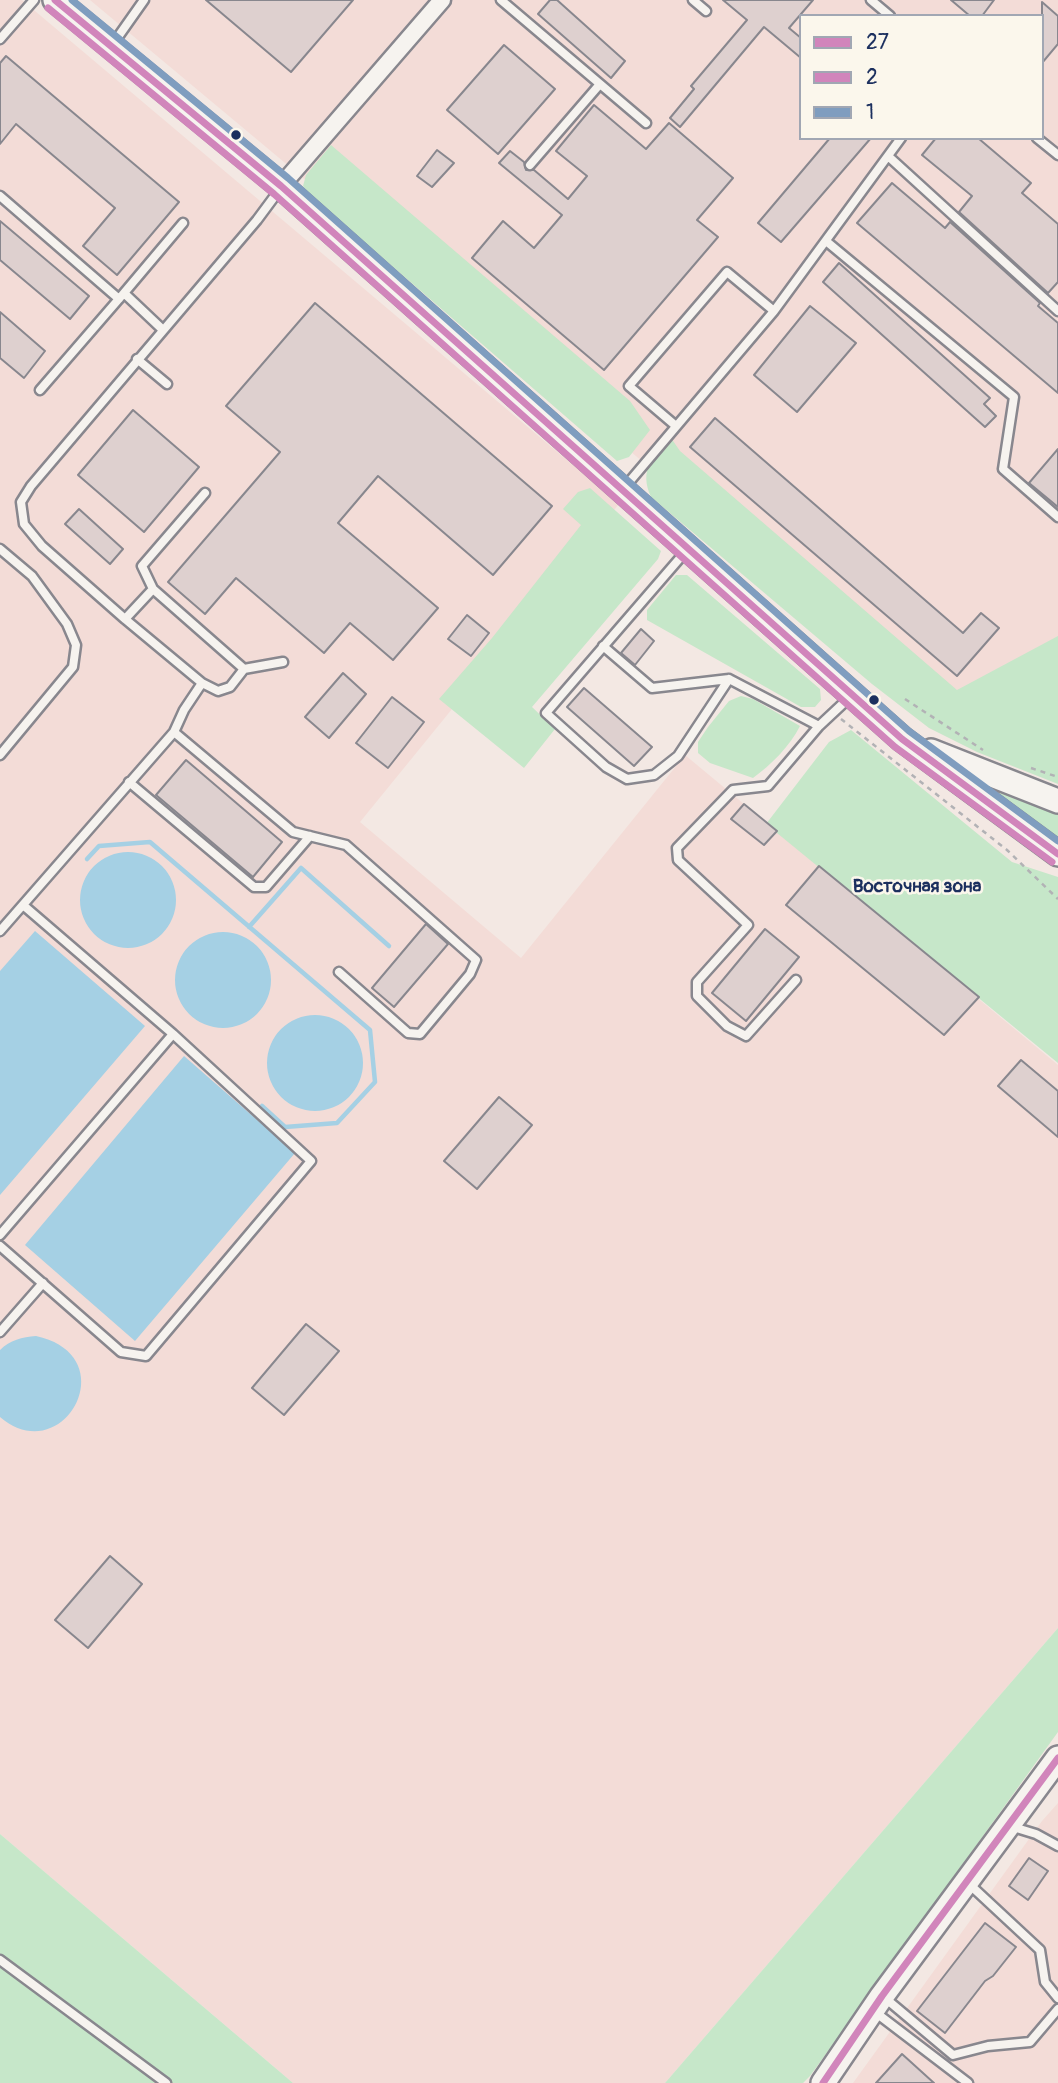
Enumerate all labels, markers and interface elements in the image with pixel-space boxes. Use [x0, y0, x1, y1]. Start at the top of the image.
legend [799, 14, 1044, 140]
text: 27 [866, 29, 889, 56]
text: 2 [866, 64, 878, 91]
text: 1 [866, 99, 874, 126]
unlabelled marker [229, 128, 243, 142]
unlabelled marker [867, 693, 881, 707]
district label: Восточная зона [853, 876, 981, 898]

